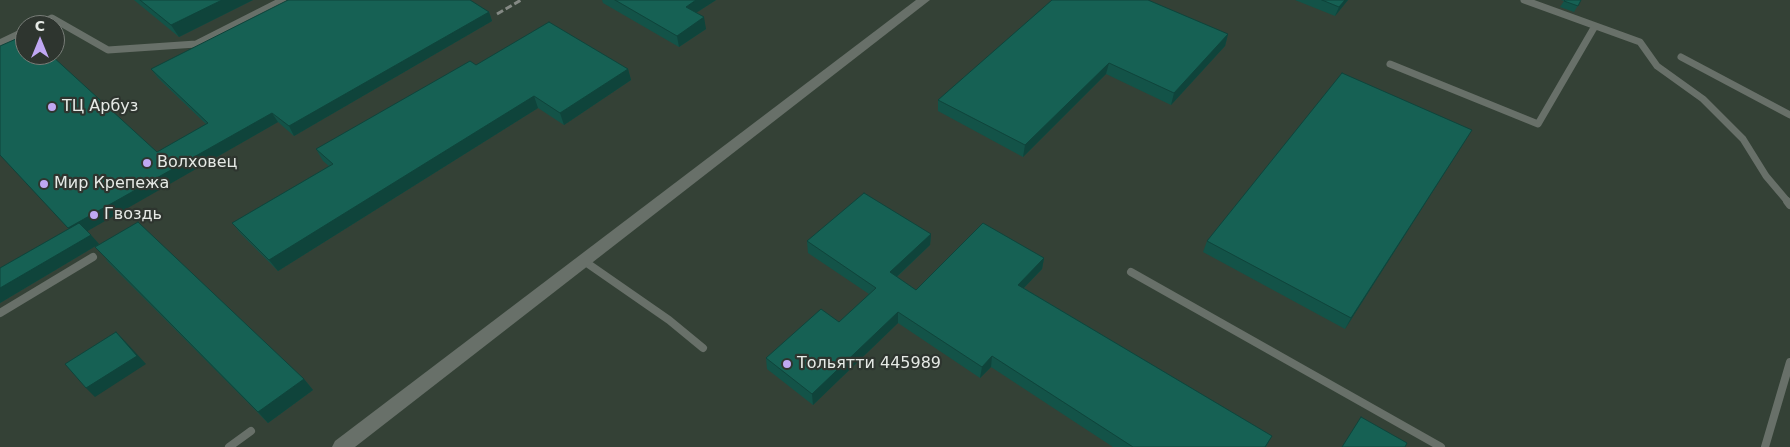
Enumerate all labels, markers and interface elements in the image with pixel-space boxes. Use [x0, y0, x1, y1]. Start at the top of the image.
north arrow [15, 15, 65, 65]
text: С [35, 18, 45, 34]
place label: ТЦ Арбуз [62, 97, 138, 117]
marker: ТЦ Арбуз [46, 101, 58, 113]
place label: Волховец [157, 153, 237, 173]
marker: Волховец [141, 157, 153, 169]
place label: Мир Крепежа [54, 174, 169, 194]
marker: Мир Крепежа [38, 178, 50, 190]
place label: Гвоздь [104, 205, 162, 225]
marker: Гвоздь [88, 209, 100, 221]
place label: Тольятти 445989 [797, 354, 941, 374]
marker: Тольятти 445989 [781, 358, 793, 370]

